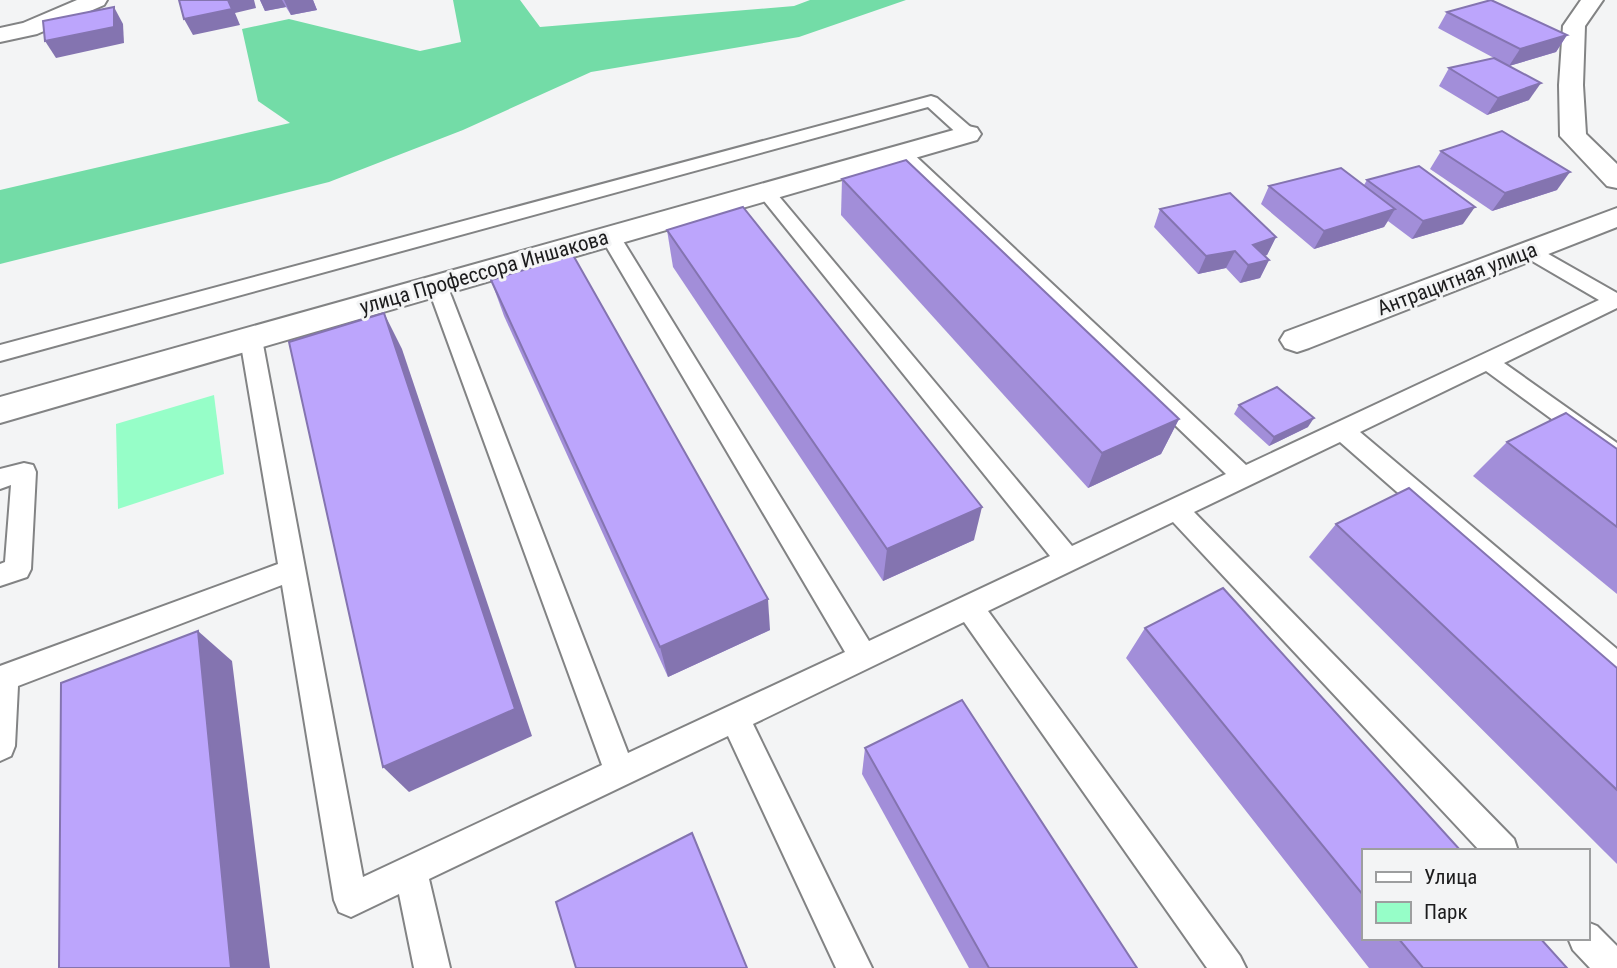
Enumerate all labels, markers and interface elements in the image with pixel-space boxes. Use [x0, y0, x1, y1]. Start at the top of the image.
street label: улица Профессора Иншакова [357, 225, 611, 319]
street label: Антрацитная улица [1374, 237, 1540, 321]
legend [1362, 849, 1589, 940]
text: Улица [1424, 865, 1477, 889]
text: Парк [1424, 900, 1468, 924]

